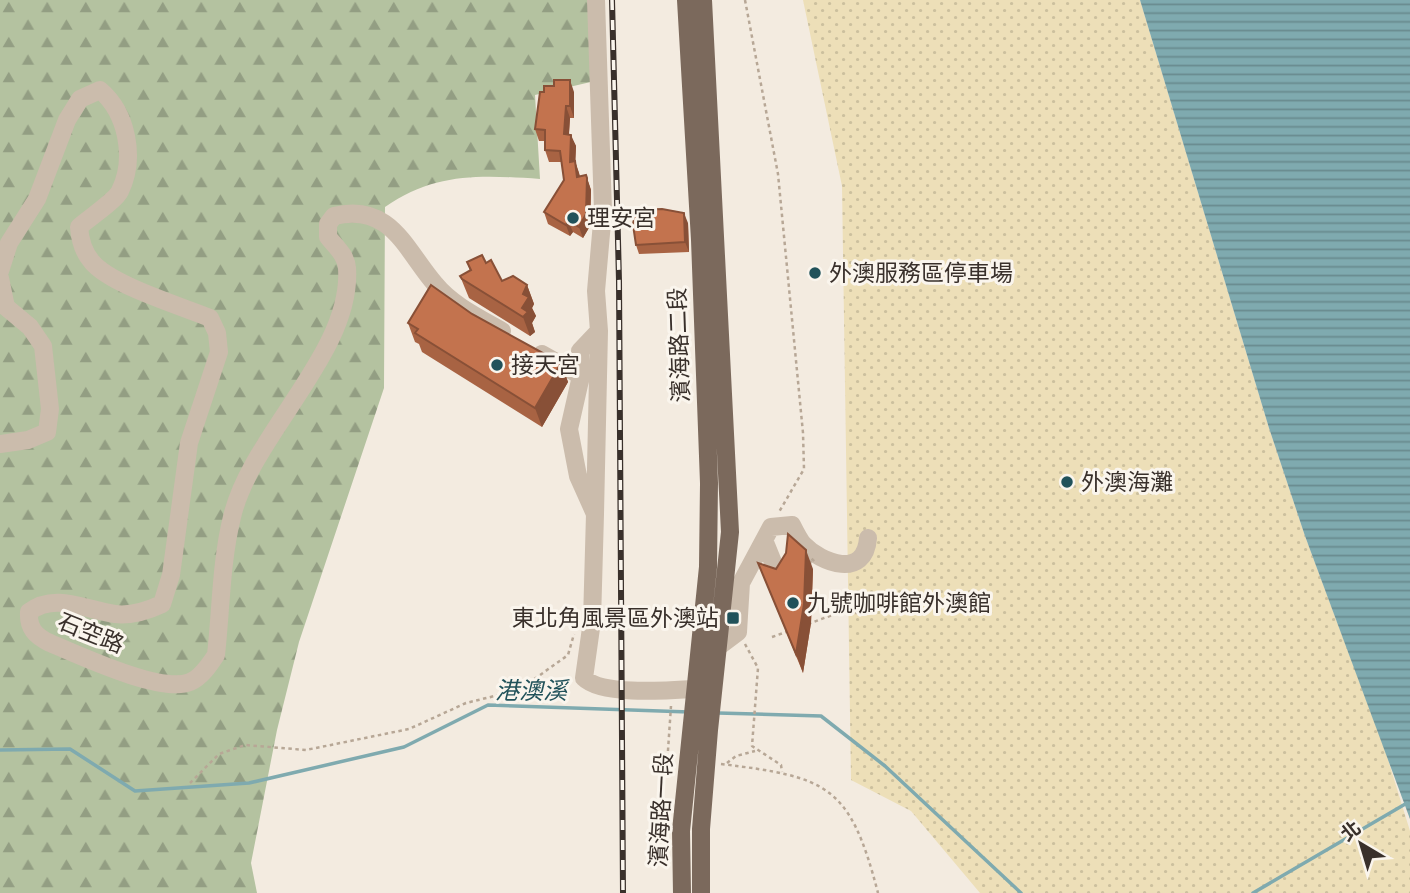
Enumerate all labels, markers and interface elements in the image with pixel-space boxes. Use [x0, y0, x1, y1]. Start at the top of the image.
place label: 理安宮 [587, 203, 656, 231]
marker: 理安宮 [565, 210, 581, 226]
place label: 外澳服務區停車場 [829, 258, 1013, 286]
marker: 外澳服務區停車場 [807, 265, 823, 281]
street label: 濱海路二段 [662, 287, 694, 403]
place label: 接天宮 [511, 350, 580, 378]
marker: 接天宮 [489, 357, 505, 373]
place label: 外澳海灘 [1081, 467, 1173, 495]
marker: 外澳海灘 [1059, 474, 1075, 490]
place label: 九號咖啡館外澳館 [807, 588, 991, 616]
marker: 九號咖啡館外澳館 [785, 595, 801, 611]
place label: 東北角風景區外澳站 [512, 603, 719, 631]
street label: 石空路 [54, 606, 129, 658]
marker: 東北角風景區外澳站 [725, 610, 741, 626]
water label: 港澳溪 [495, 675, 570, 704]
street label: 濱海路一段 [643, 752, 677, 868]
north arrow [1326, 809, 1396, 879]
text: 北 [1336, 815, 1365, 845]

